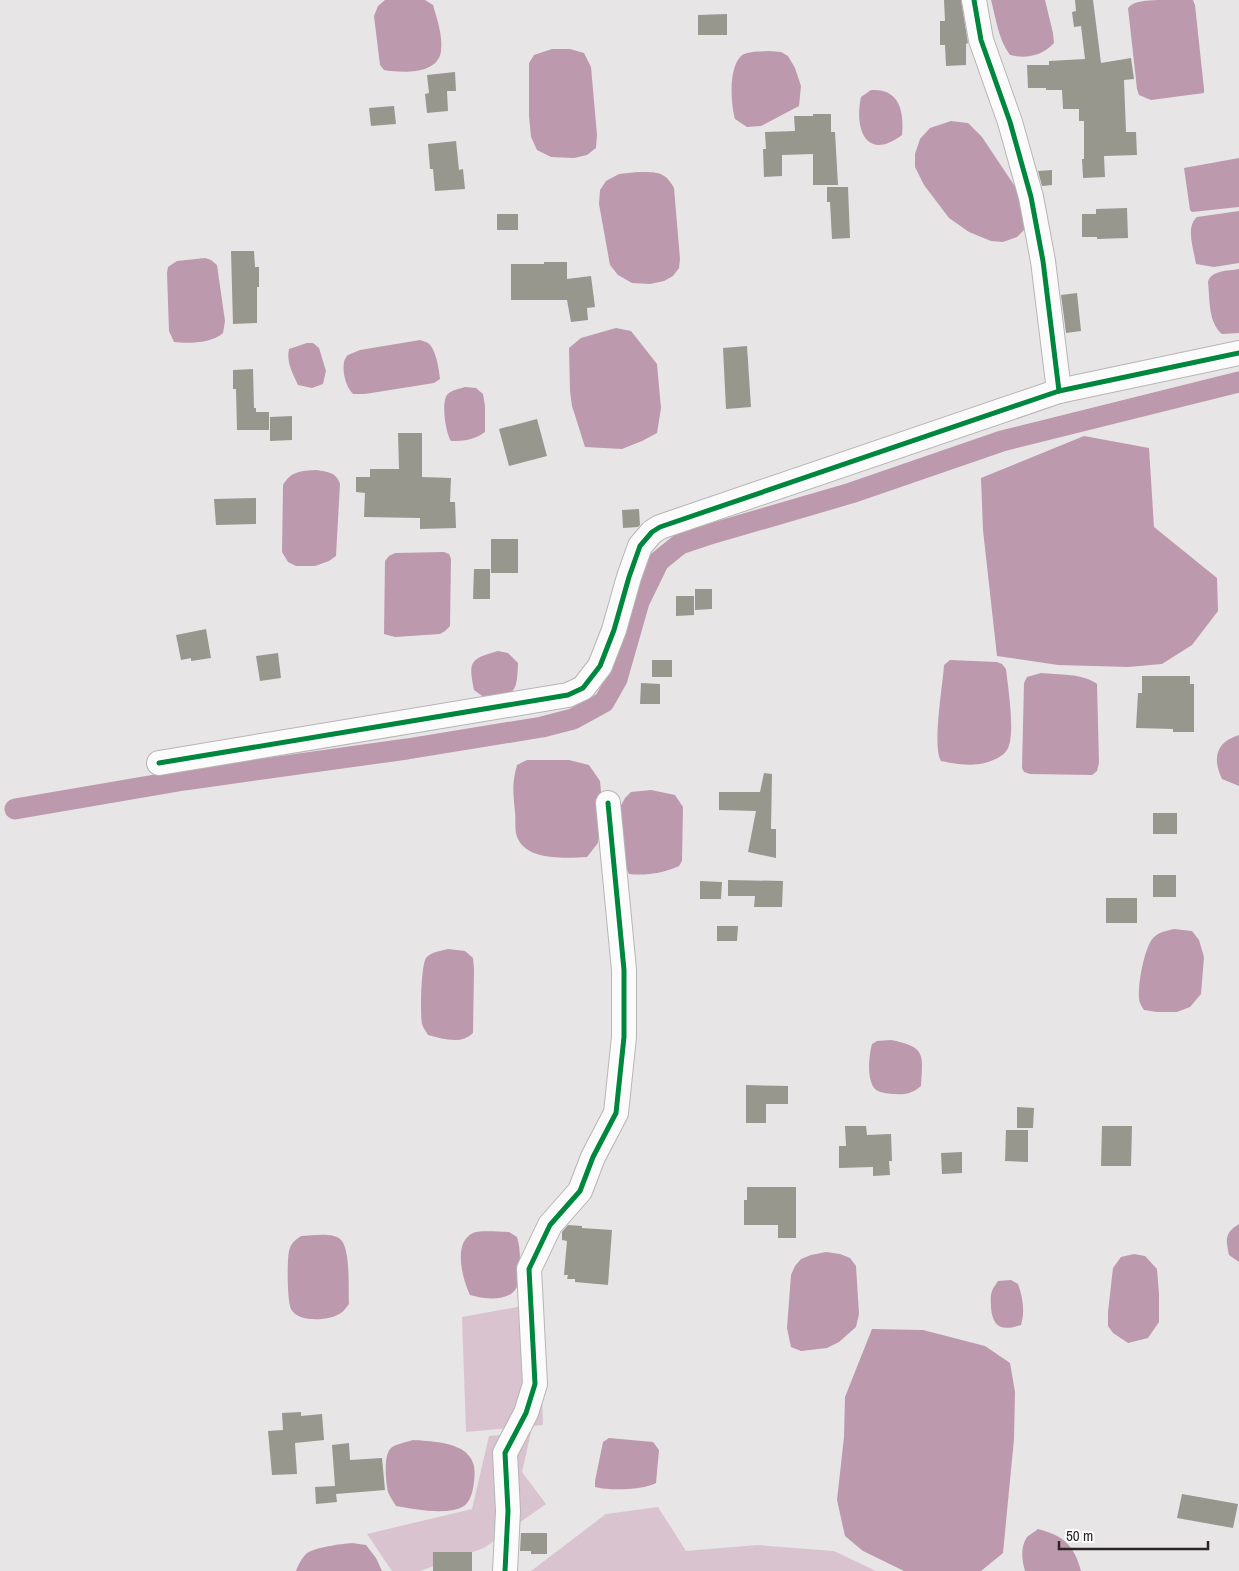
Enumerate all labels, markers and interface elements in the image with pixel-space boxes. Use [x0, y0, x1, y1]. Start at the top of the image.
scale bar [1059, 1518, 1208, 1550]
text: 50 m [1066, 1525, 1093, 1546]

